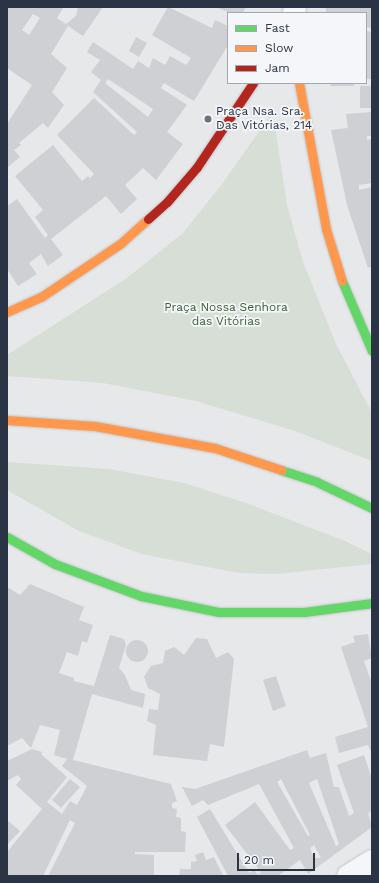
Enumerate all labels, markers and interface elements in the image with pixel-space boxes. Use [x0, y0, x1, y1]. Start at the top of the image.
legend [227, 12, 367, 84]
text: Fast [265, 21, 290, 35]
text: Slow [265, 41, 293, 55]
text: Jam [265, 61, 290, 75]
place label: Praça Nsa. Sra. Das Vitórias, 214 [216, 105, 313, 133]
marker: Praça Nsa. Sra. Das Vitórias, 214 [203, 114, 213, 124]
park label: Praça Nossa Senhora das Vitórias [164, 301, 288, 329]
scale bar [239, 845, 317, 871]
text: 20 m [244, 853, 274, 867]

